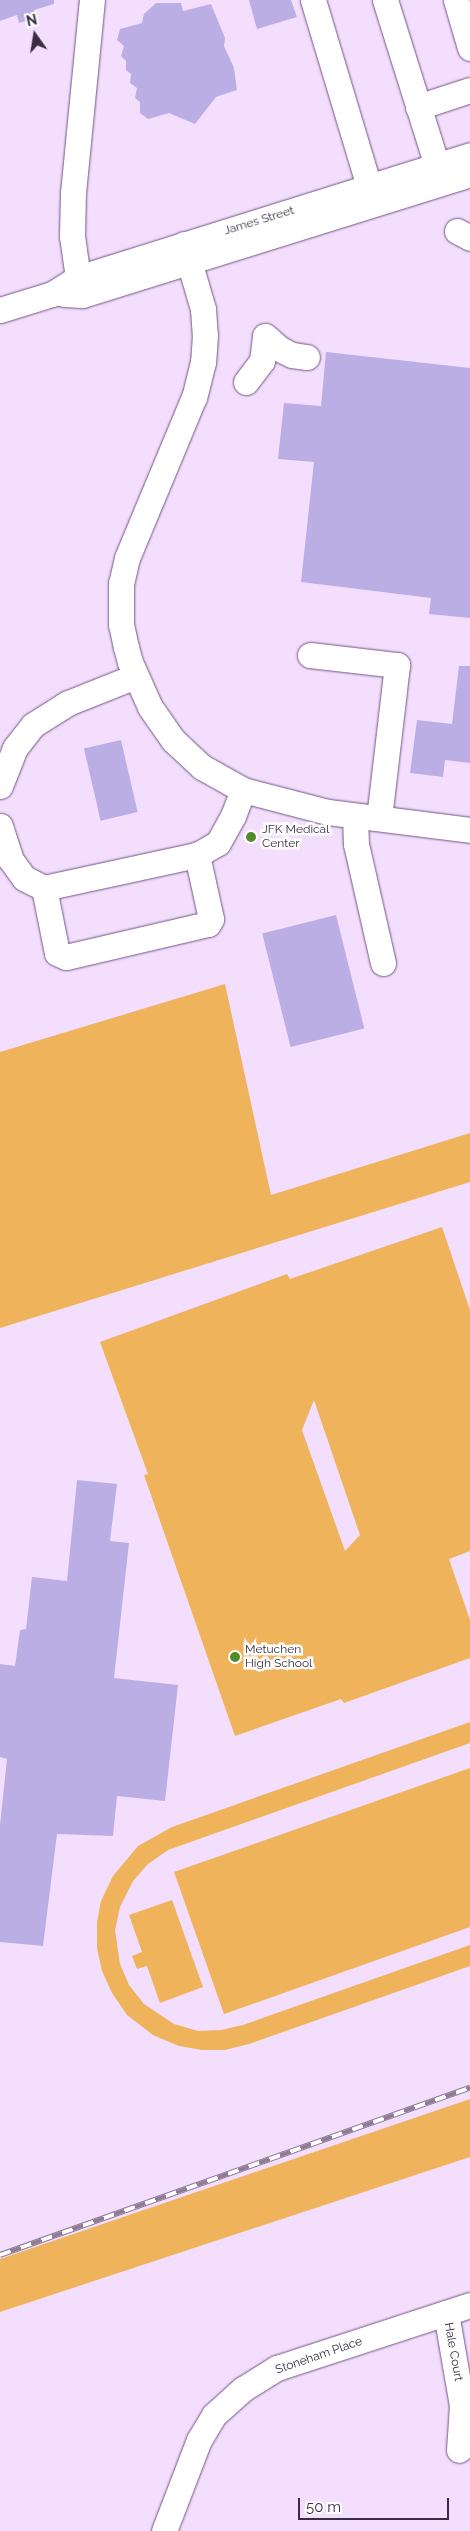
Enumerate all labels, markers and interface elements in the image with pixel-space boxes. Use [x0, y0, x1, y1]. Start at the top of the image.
north arrow [10, 10, 60, 60]
text: N [25, 11, 39, 29]
street label: James Street [222, 204, 296, 238]
place label: JFK Medical Center [262, 823, 330, 851]
marker: JFK Medical Center [244, 830, 258, 844]
place label: Metuchen High School [245, 1643, 312, 1671]
marker: Metuchen High School [229, 1651, 241, 1663]
street label: Hale Court [441, 2321, 465, 2383]
street label: Stoneham Place [274, 2334, 364, 2378]
scale bar [300, 2488, 451, 2520]
text: 50 m [306, 2498, 341, 2516]

